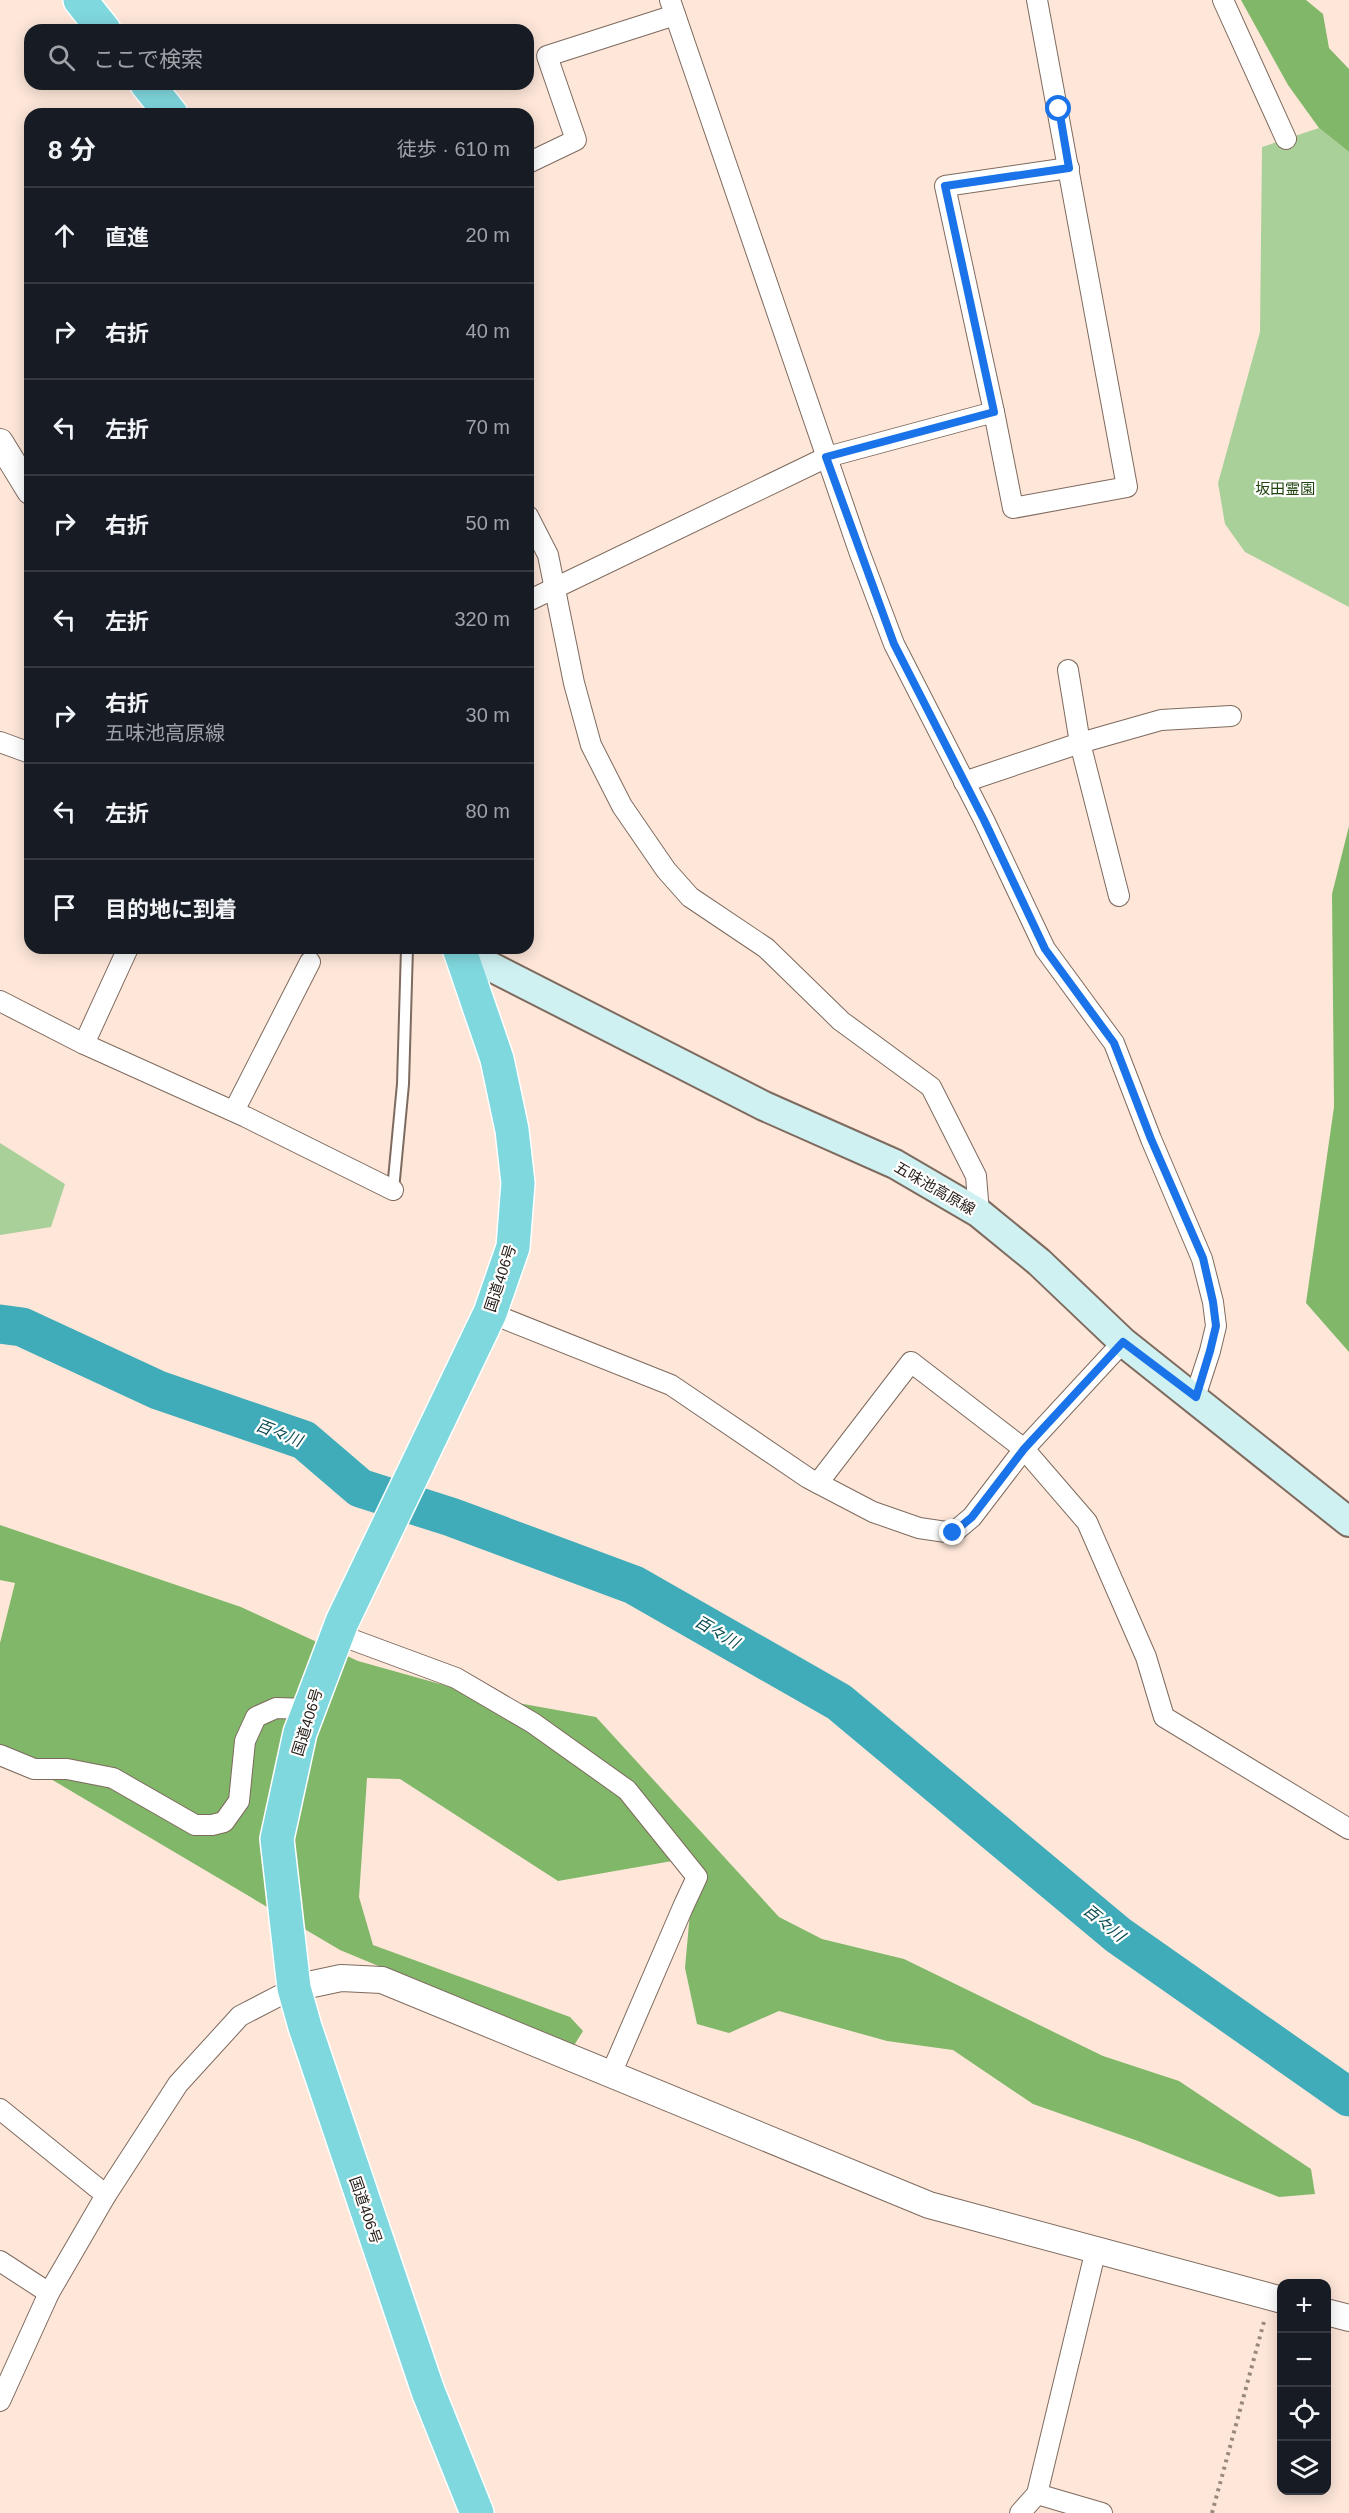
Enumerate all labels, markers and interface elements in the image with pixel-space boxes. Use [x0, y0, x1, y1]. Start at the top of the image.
search box [24, 24, 534, 90]
icon: search [45, 41, 78, 74]
text: ここで検索 [93, 47, 203, 72]
route start [1045, 95, 1071, 121]
text: 8 分 [48, 135, 96, 165]
text: 徒歩 · 610 m [397, 138, 510, 160]
icon: ahead [48, 219, 81, 252]
text: 20 m [466, 224, 510, 246]
text: 直進 [105, 225, 149, 250]
icon: right [48, 315, 81, 348]
text: 40 m [466, 320, 510, 342]
text: 右折 [105, 321, 149, 346]
icon: left [48, 411, 81, 444]
text: 70 m [466, 416, 510, 438]
text: 左折 [105, 417, 149, 442]
park label: 坂田霊園 [1255, 480, 1315, 497]
icon: right [48, 507, 81, 540]
text: 50 m [466, 512, 510, 534]
text: 右折 [105, 513, 149, 538]
icon: left [48, 603, 81, 636]
text: 320 m [454, 608, 510, 630]
text: 左折 [105, 609, 149, 634]
text: 右折 [105, 691, 149, 716]
icon: right [48, 699, 81, 732]
text: 30 m [466, 704, 510, 726]
text: 五味池高原線 [105, 722, 225, 744]
icon: left [48, 795, 81, 828]
text: 80 m [466, 800, 510, 822]
text: 左折 [105, 801, 149, 826]
icon: arrive [48, 891, 81, 924]
text: 目的地に到着 [105, 897, 237, 922]
street label: 五味池高原線 [892, 1158, 978, 1218]
street label: 国道406号 [481, 1242, 519, 1314]
water label: 百々川 [254, 1416, 306, 1450]
route end [939, 1519, 965, 1545]
water label: 百々川 [692, 1613, 744, 1652]
street label: 国道406号 [289, 1686, 325, 1758]
water label: 百々川 [1080, 1901, 1130, 1946]
street label: 国道406号 [347, 2174, 385, 2246]
map controls [1277, 2279, 1331, 2495]
button: + [1277, 2279, 1331, 2333]
button: − [1277, 2333, 1331, 2387]
button: locate [1277, 2387, 1331, 2441]
button: layers [1277, 2441, 1331, 2495]

